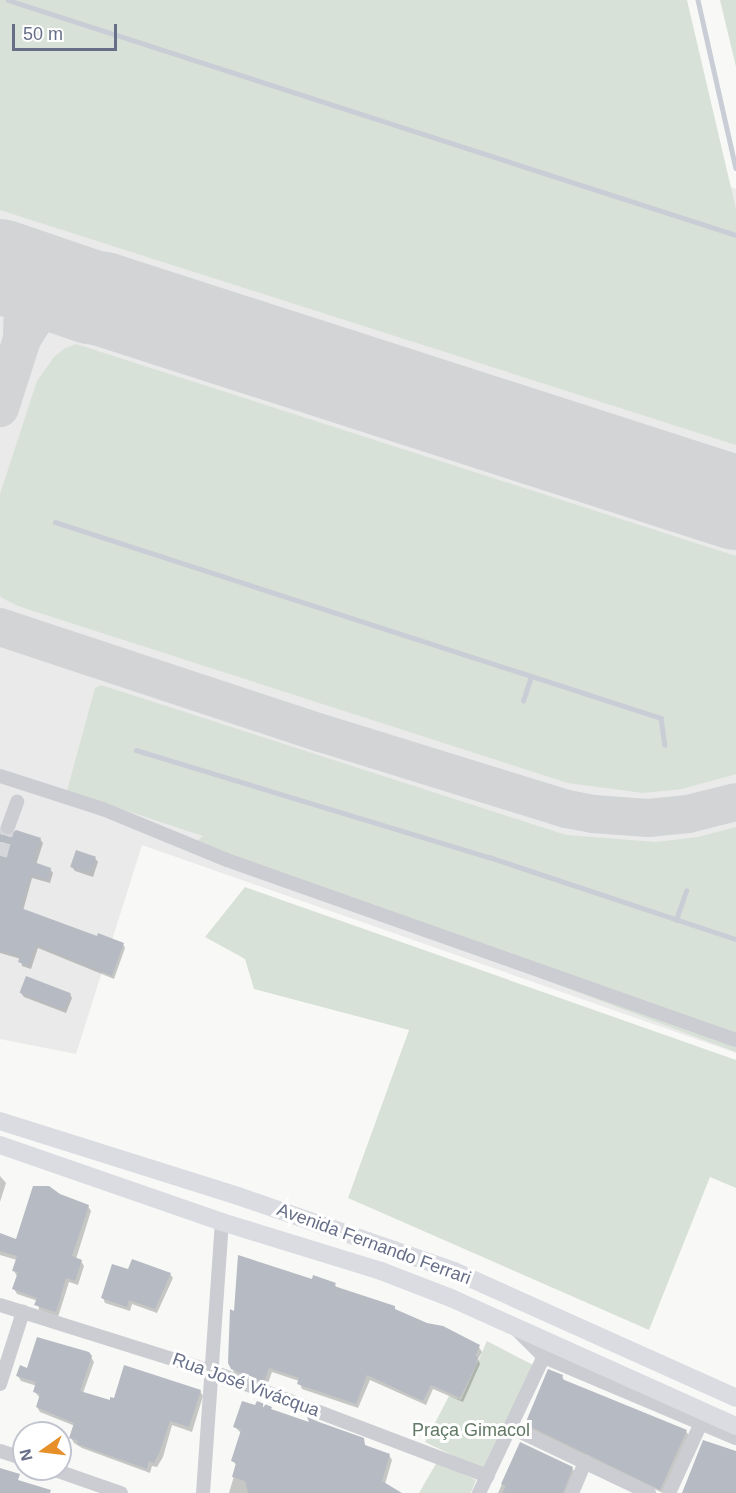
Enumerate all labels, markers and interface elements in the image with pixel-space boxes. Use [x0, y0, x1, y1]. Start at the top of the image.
scale bar [15, 12, 120, 50]
text: 50 m [23, 24, 63, 44]
street label: Avenida Fernando Ferrari [274, 1199, 474, 1289]
street label: Rua José Vivácqua [170, 1348, 322, 1422]
park label: Praça Gimacol [412, 1419, 530, 1441]
north arrow [12, 1421, 72, 1481]
text: N [16, 1447, 36, 1463]

